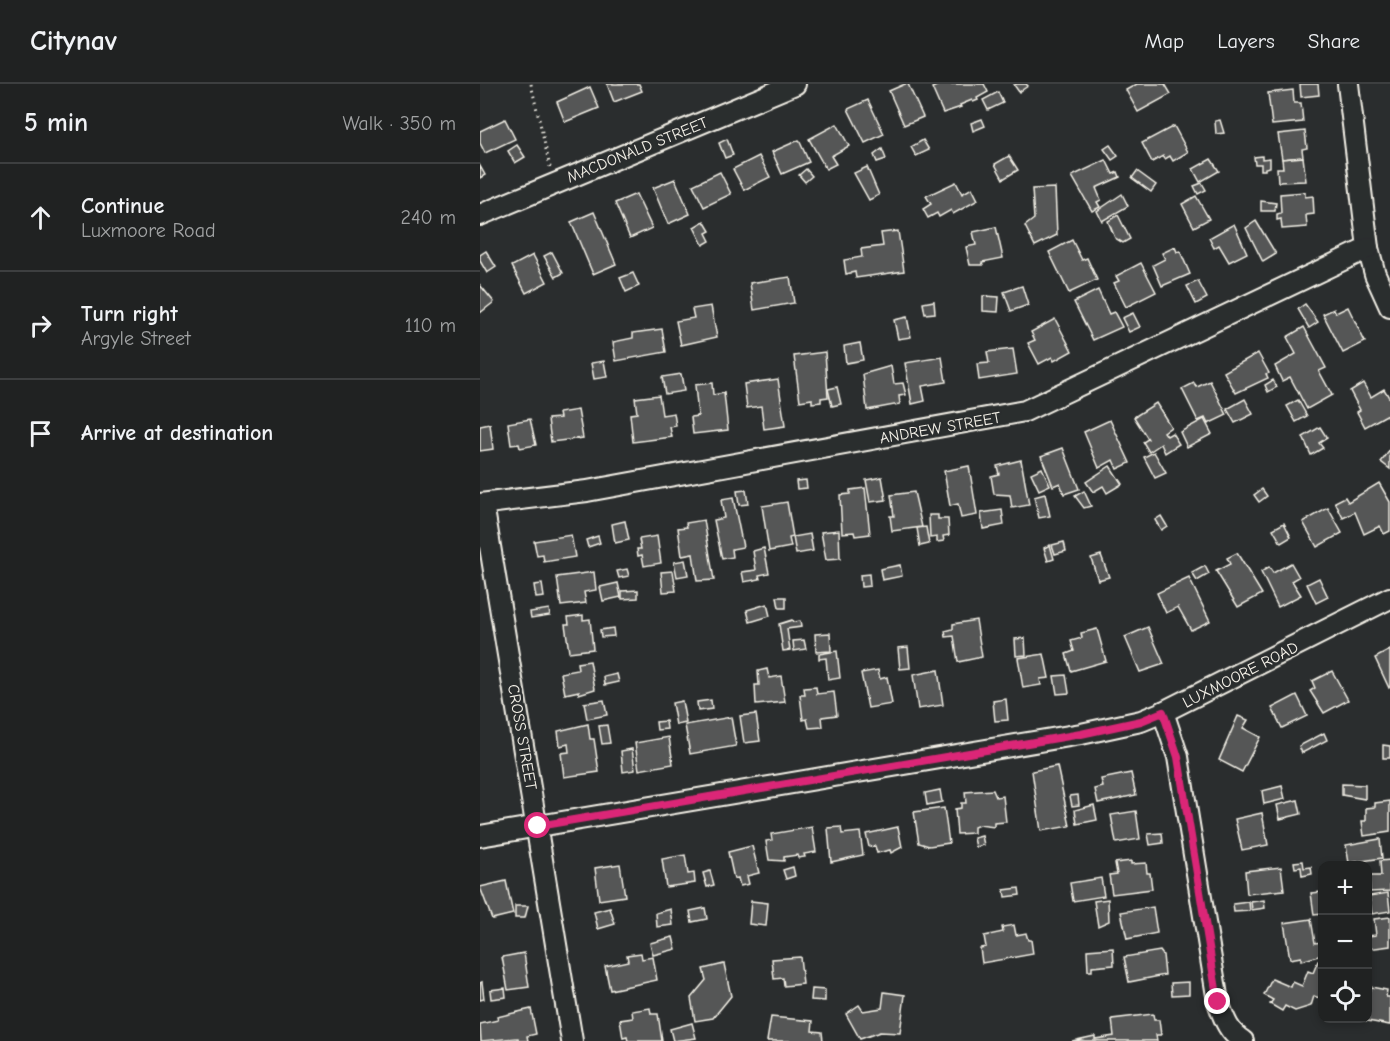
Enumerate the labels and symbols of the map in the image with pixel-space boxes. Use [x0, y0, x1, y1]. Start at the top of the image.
street label: MACDONALD STREET [564, 113, 711, 186]
street label: ANDREW STREET [878, 408, 1003, 447]
street label: LUXMOORE ROAD [1180, 638, 1301, 712]
street label: CROSS STREET [504, 683, 540, 792]
route start [524, 812, 550, 838]
route end [1204, 988, 1230, 1014]

